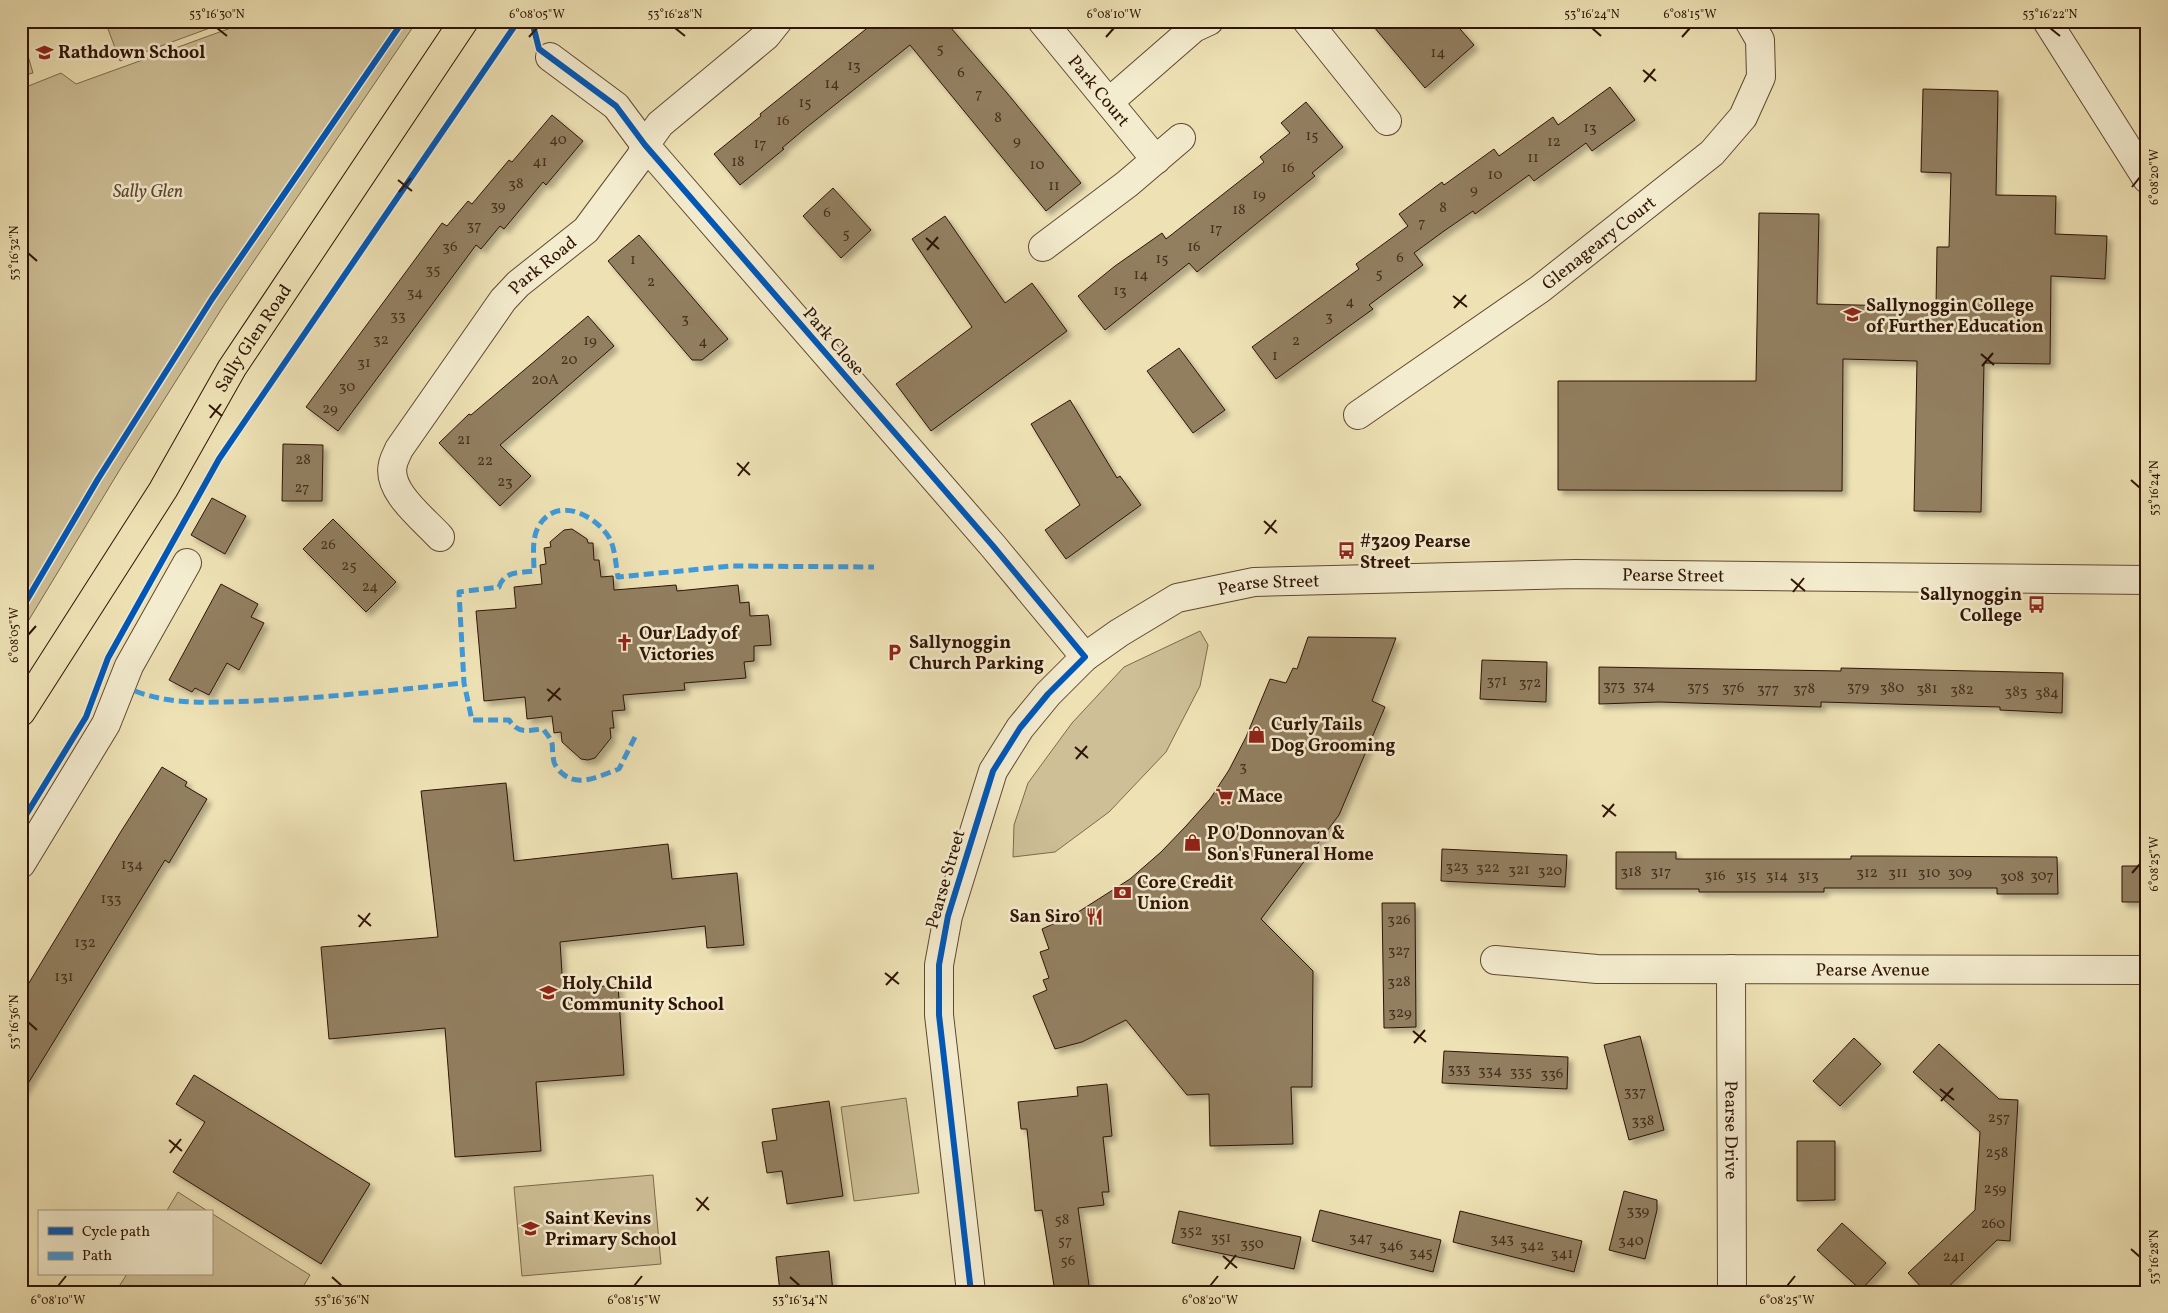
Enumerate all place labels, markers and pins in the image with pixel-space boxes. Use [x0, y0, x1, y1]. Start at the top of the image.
place label: Rathdown School [58, 41, 205, 66]
school or university icon: Rathdown School [34, 42, 54, 62]
place label: Sallynoggin College of Further Education [1866, 294, 2044, 340]
school or university icon: Sallynoggin College of Further Education [1842, 305, 1862, 325]
place label: #3209 Pearse Street [1360, 530, 1470, 576]
bus stop icon: #3209 Pearse Street [1336, 541, 1356, 561]
place label: Sallynoggin College [1920, 583, 2022, 629]
bus stop icon: Sallynoggin College [2026, 594, 2046, 614]
place label: Our Lady of Victories [639, 622, 740, 668]
place label: Sallynoggin Church Parking [909, 631, 1044, 677]
church icon: Our Lady of Victories [615, 633, 635, 653]
parking icon: Sallynoggin Church Parking [885, 642, 905, 662]
place label: Curly Tails Dog Grooming [1271, 713, 1396, 759]
shop icon: Curly Tails Dog Grooming [1247, 724, 1267, 744]
place label: Mace [1238, 785, 1283, 810]
supermarket icon: Mace [1214, 786, 1234, 806]
place label: P O'Donnovan & Son's Funeral Home [1207, 822, 1374, 868]
shop icon: P O'Donnovan & Son's Funeral Home [1183, 833, 1203, 853]
place label: Core Credit Union [1137, 871, 1234, 917]
bank icon: Core Credit Union [1113, 882, 1133, 902]
place label: San Siro [1009, 905, 1080, 930]
restaurant icon: San Siro [1084, 906, 1104, 926]
place label: Holy Child Community School [562, 972, 724, 1018]
school or university icon: Holy Child Community School [538, 983, 558, 1003]
place label: Saint Kevins Primary School [545, 1207, 677, 1253]
school or university icon: Saint Kevins Primary School [521, 1218, 541, 1238]

